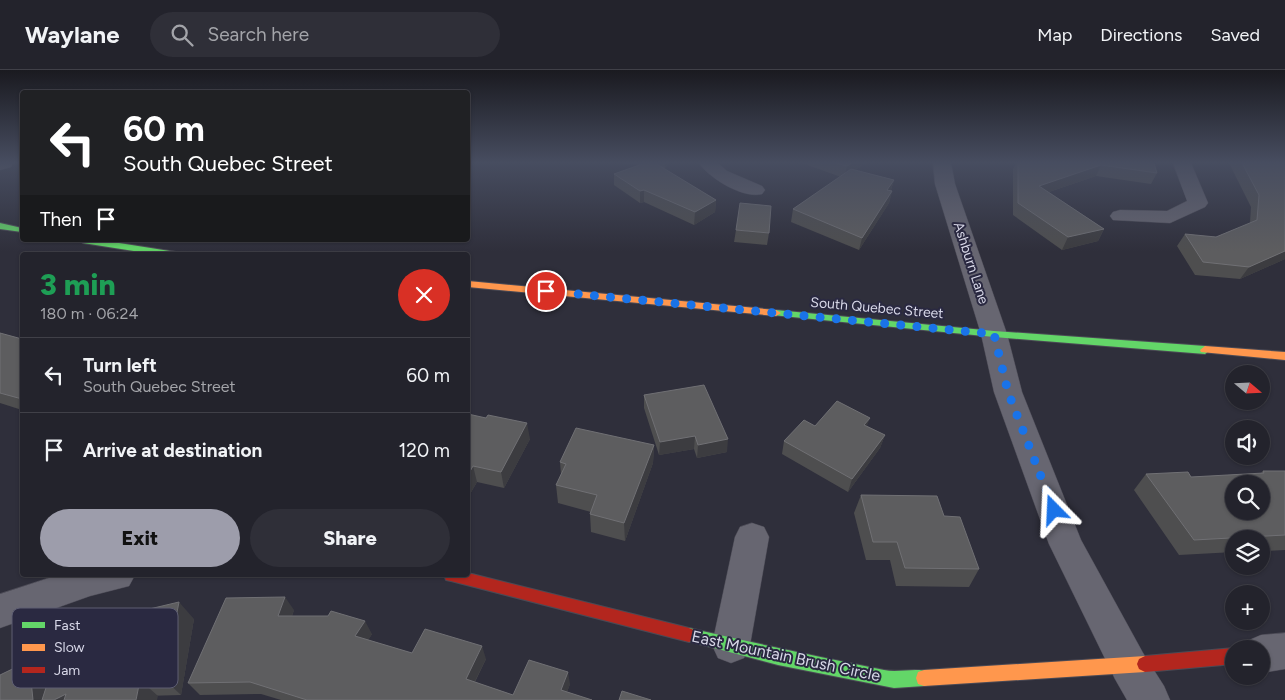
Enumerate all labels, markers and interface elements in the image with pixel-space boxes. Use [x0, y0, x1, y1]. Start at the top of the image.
search box [150, 12, 500, 57]
text: Waylane [25, 20, 120, 49]
icon: search [168, 21, 196, 49]
text: Search here [208, 23, 309, 46]
text: Map [1037, 24, 1072, 46]
text: Directions [1100, 24, 1182, 46]
text: Saved [1210, 24, 1260, 46]
text: 60 m [123, 108, 205, 150]
icon: left [40, 110, 105, 175]
text: South Quebec Street [123, 150, 333, 177]
icon: arrive [92, 205, 120, 233]
text: Then [40, 208, 82, 231]
street label: Ashburn Lane [950, 220, 992, 307]
text: 3 min [40, 266, 116, 303]
button: close [398, 269, 450, 321]
pin [525, 270, 567, 312]
icon: arrive [532, 277, 560, 305]
street label: South Quebec Street [810, 294, 944, 322]
text: 180 m · 06:24 [40, 304, 138, 323]
text: Turn left [83, 354, 157, 377]
icon: left [40, 361, 68, 389]
text: 60 m [406, 364, 450, 387]
north arrow [1225, 365, 1270, 410]
map controls [1225, 365, 1270, 685]
text: South Quebec Street [83, 377, 236, 396]
button: sound [1225, 420, 1270, 465]
icon: arrive [40, 436, 68, 464]
text: Arrive at destination [83, 439, 262, 462]
text: 120 m [398, 439, 450, 462]
button: search [1225, 475, 1270, 520]
position arrow [1027, 483, 1079, 535]
button: Exit [40, 509, 240, 567]
button: Share [250, 509, 450, 567]
button: layers [1225, 530, 1270, 575]
button: + [1225, 585, 1270, 630]
legend [12, 608, 178, 688]
text: Fast [54, 617, 80, 634]
street label: East Mountain Brush Circle [690, 627, 882, 685]
text: Slow [54, 639, 85, 656]
button: − [1225, 640, 1270, 685]
text: Jam [54, 662, 80, 679]

